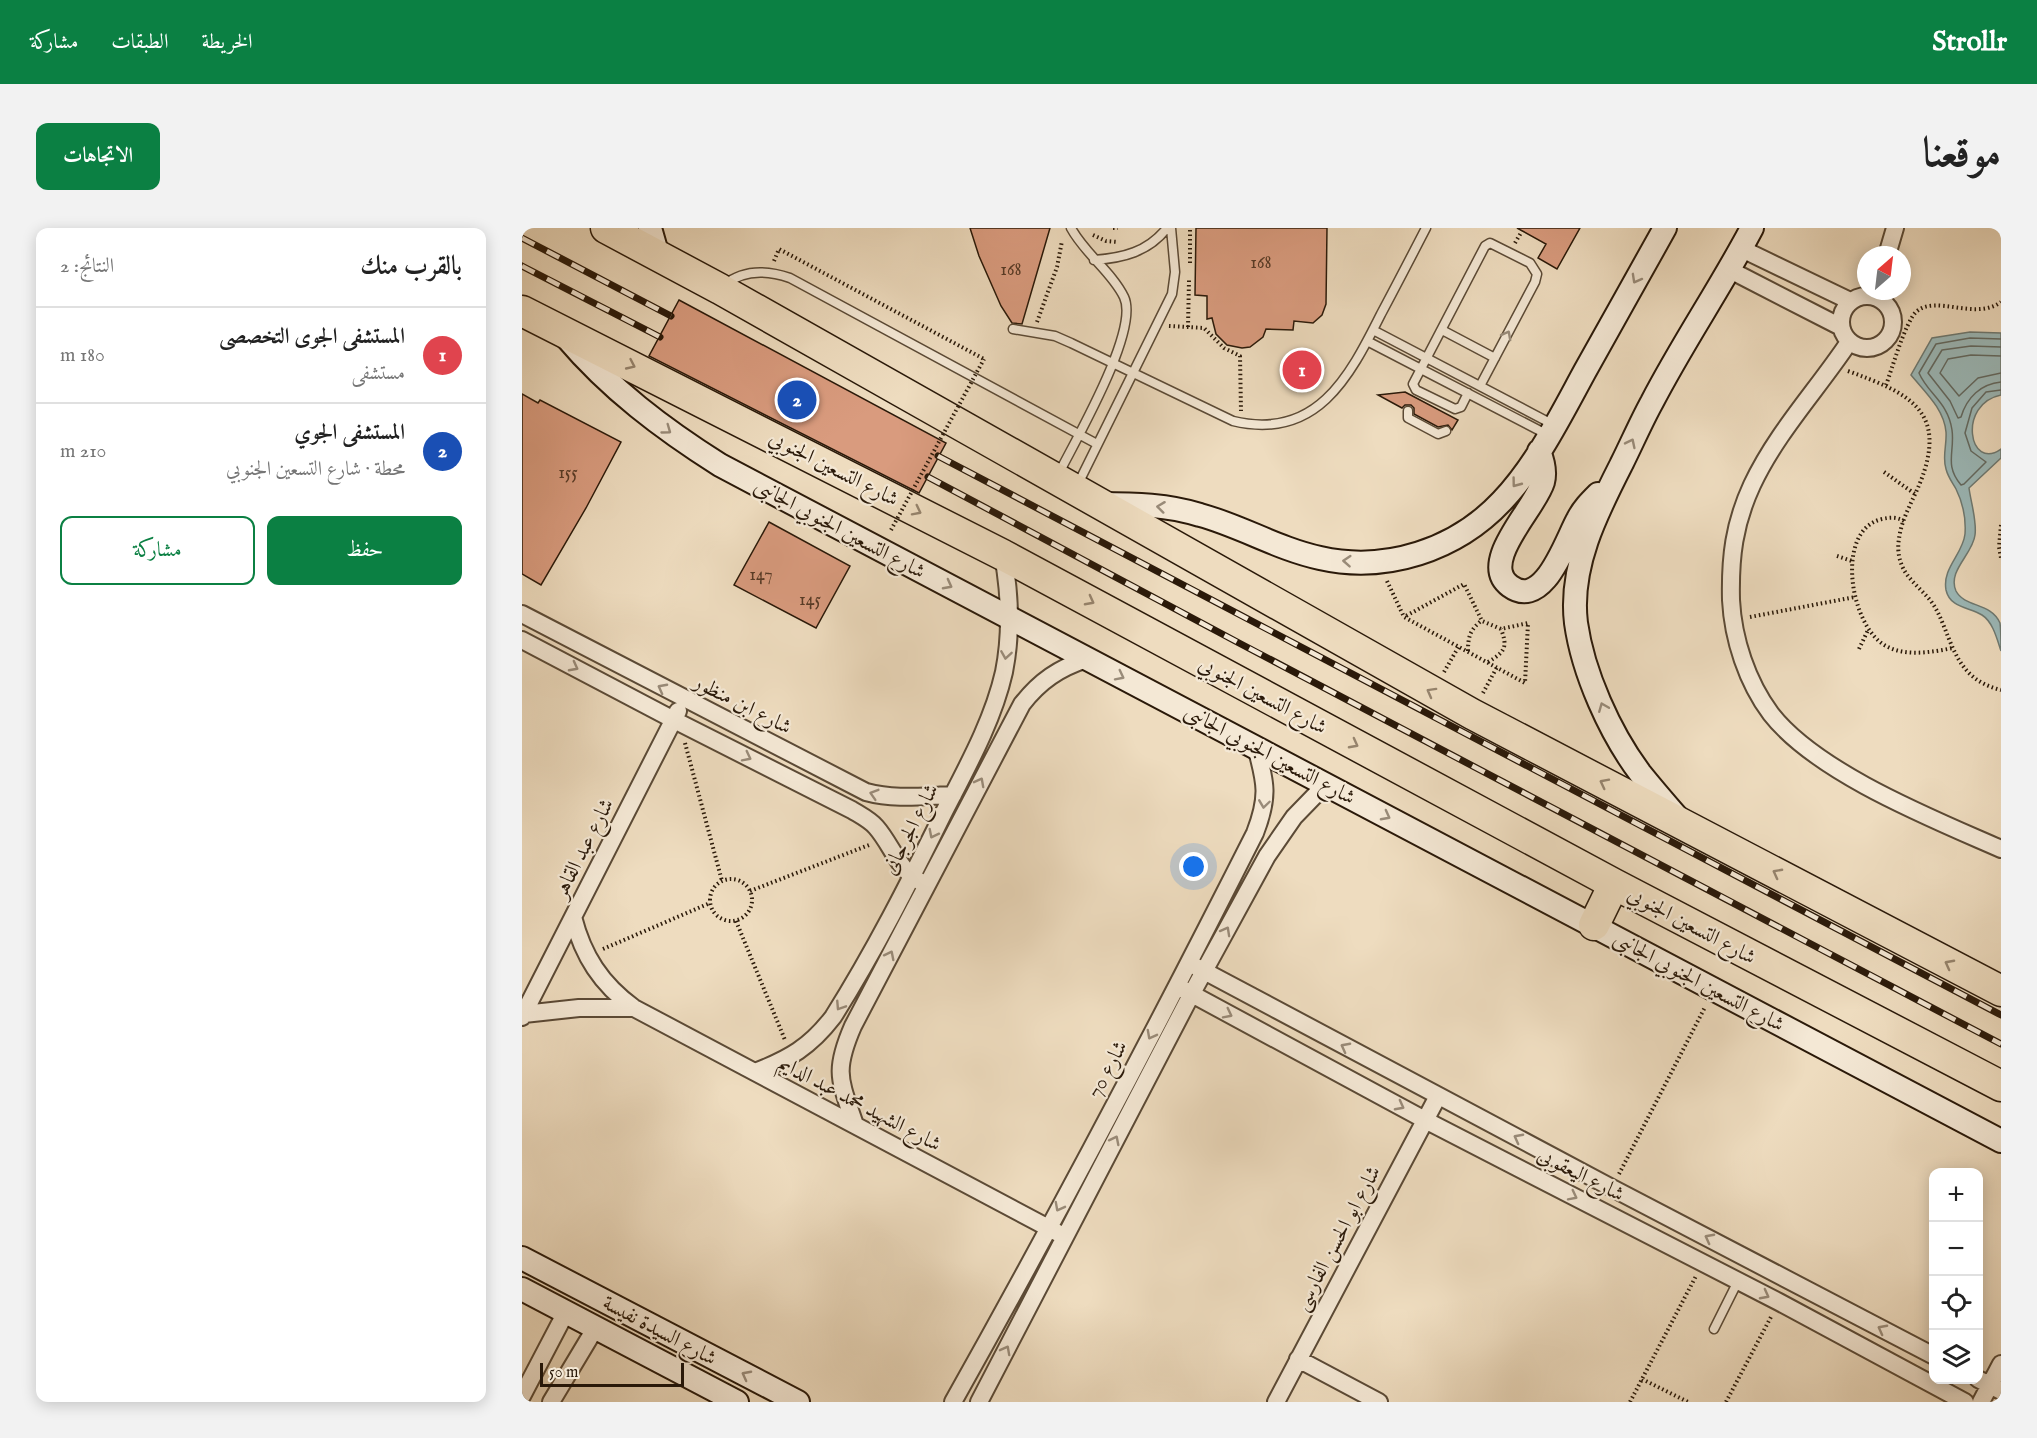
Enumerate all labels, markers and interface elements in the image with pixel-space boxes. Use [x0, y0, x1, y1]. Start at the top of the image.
text: Strollr [1932, 25, 2007, 60]
text: مشاركة [30, 29, 78, 56]
text: الطبقات [111, 29, 168, 56]
text: الخريطة [201, 29, 253, 56]
button: الاتجاهات [36, 123, 160, 190]
text: موقعنا [1923, 128, 2001, 181]
north arrow [1857, 246, 1911, 300]
text: بالقرب منك [360, 250, 462, 283]
house number: 168 [1250, 252, 1272, 275]
text: النتائج: 2 [60, 254, 114, 279]
house number: 168 [1000, 259, 1022, 282]
one-way arrow [1632, 273, 1644, 283]
text: المستشفى الجوى التخصصى [219, 323, 405, 351]
one-way arrow [1500, 330, 1511, 341]
text: 180 m [60, 343, 105, 368]
text: 1 [439, 343, 446, 368]
pin: 1 [1282, 348, 1322, 392]
one-way arrow [624, 358, 635, 370]
text: مستشفى [352, 361, 405, 386]
pin: 2 [778, 378, 816, 423]
text: المستشفى الجوي [294, 419, 405, 447]
one-way arrow [661, 423, 672, 434]
street label: شارع التسعين الجنوبي [763, 425, 903, 516]
text: 210 m [60, 439, 106, 464]
text: 2 [438, 439, 447, 464]
one-way arrow [1624, 439, 1636, 450]
text: محطة · شارع التسعين الجنوبي [226, 457, 405, 482]
house number: 155 [558, 462, 578, 485]
street label: شارع التسعين الجنوبي الجانبى [747, 473, 930, 589]
one-way arrow [1513, 476, 1524, 487]
one-way arrow [1156, 501, 1166, 514]
one-way arrow [911, 503, 922, 515]
button: مشاركة [60, 516, 255, 585]
button: حفظ [267, 516, 462, 585]
one-way arrow [1343, 555, 1352, 568]
house number: 147 [749, 564, 773, 587]
one-way arrow [942, 578, 952, 589]
house number: 145 [799, 589, 821, 612]
one-way arrow [1083, 594, 1094, 605]
one-way arrow [1001, 650, 1013, 659]
street label: شارع التسعين الجنوبي [1192, 651, 1331, 744]
one-way arrow [568, 660, 578, 671]
street label: شارع ابن منظور [686, 668, 796, 744]
one-way arrow [1114, 669, 1125, 680]
one-way arrow [657, 683, 668, 695]
one-way arrow [1427, 688, 1438, 699]
street label: شارع التسعين الجنوبي الجانبى [1177, 699, 1360, 815]
one-way arrow [1598, 702, 1610, 713]
one-way arrow [1347, 737, 1358, 748]
one-way arrow [741, 749, 752, 761]
one-way arrow [973, 778, 984, 788]
street label: شارع الجرجانى [877, 779, 949, 881]
one-way arrow [1600, 779, 1610, 790]
one-way arrow [869, 789, 880, 801]
street label: شارع عبد القاهر [547, 794, 624, 906]
one-way arrow [1258, 799, 1270, 808]
one-way arrow [1380, 809, 1390, 820]
one-way arrow [929, 828, 940, 839]
your location [1179, 852, 1208, 881]
one-way arrow [1772, 869, 1783, 881]
street label: شارع التسعين الجنوبي [1621, 881, 1760, 974]
one-way arrow [1219, 926, 1230, 937]
street label: شارع التسعين الجنوبي الجانبى [1606, 926, 1789, 1042]
one-way arrow [882, 950, 894, 961]
one-way arrow [1945, 960, 1956, 971]
one-way arrow [836, 999, 847, 1010]
one-way arrow [1222, 1007, 1233, 1018]
one-way arrow [1147, 1029, 1158, 1039]
street label: شارع 70 [1082, 1036, 1137, 1104]
one-way arrow [1341, 1043, 1351, 1054]
street label: شارع الشهيد محمد عبد الدايم [772, 1050, 945, 1161]
one-way arrow [1394, 1099, 1404, 1110]
one-way arrow [1513, 1134, 1524, 1145]
one-way arrow [1108, 1135, 1120, 1146]
street label: شارع اليعقوبى [1531, 1142, 1629, 1211]
street label: شارع ابو الحسن الفارسى [1289, 1161, 1391, 1317]
map controls [1929, 1168, 1983, 1384]
button: + [1929, 1168, 1983, 1222]
one-way arrow [1567, 1188, 1578, 1200]
one-way arrow [1055, 1201, 1066, 1212]
button: − [1929, 1222, 1983, 1276]
one-way arrow [1704, 1234, 1715, 1245]
button: locate [1929, 1276, 1983, 1330]
one-way arrow [1759, 1288, 1770, 1299]
street label: شارع السيدة نفيسة [596, 1290, 721, 1375]
one-way arrow [1877, 1324, 1888, 1336]
button: layers [1929, 1330, 1983, 1384]
one-way arrow [999, 1346, 1010, 1356]
scale bar [540, 1360, 684, 1388]
text: 50 m [549, 1363, 578, 1383]
one-way arrow [741, 1371, 752, 1382]

